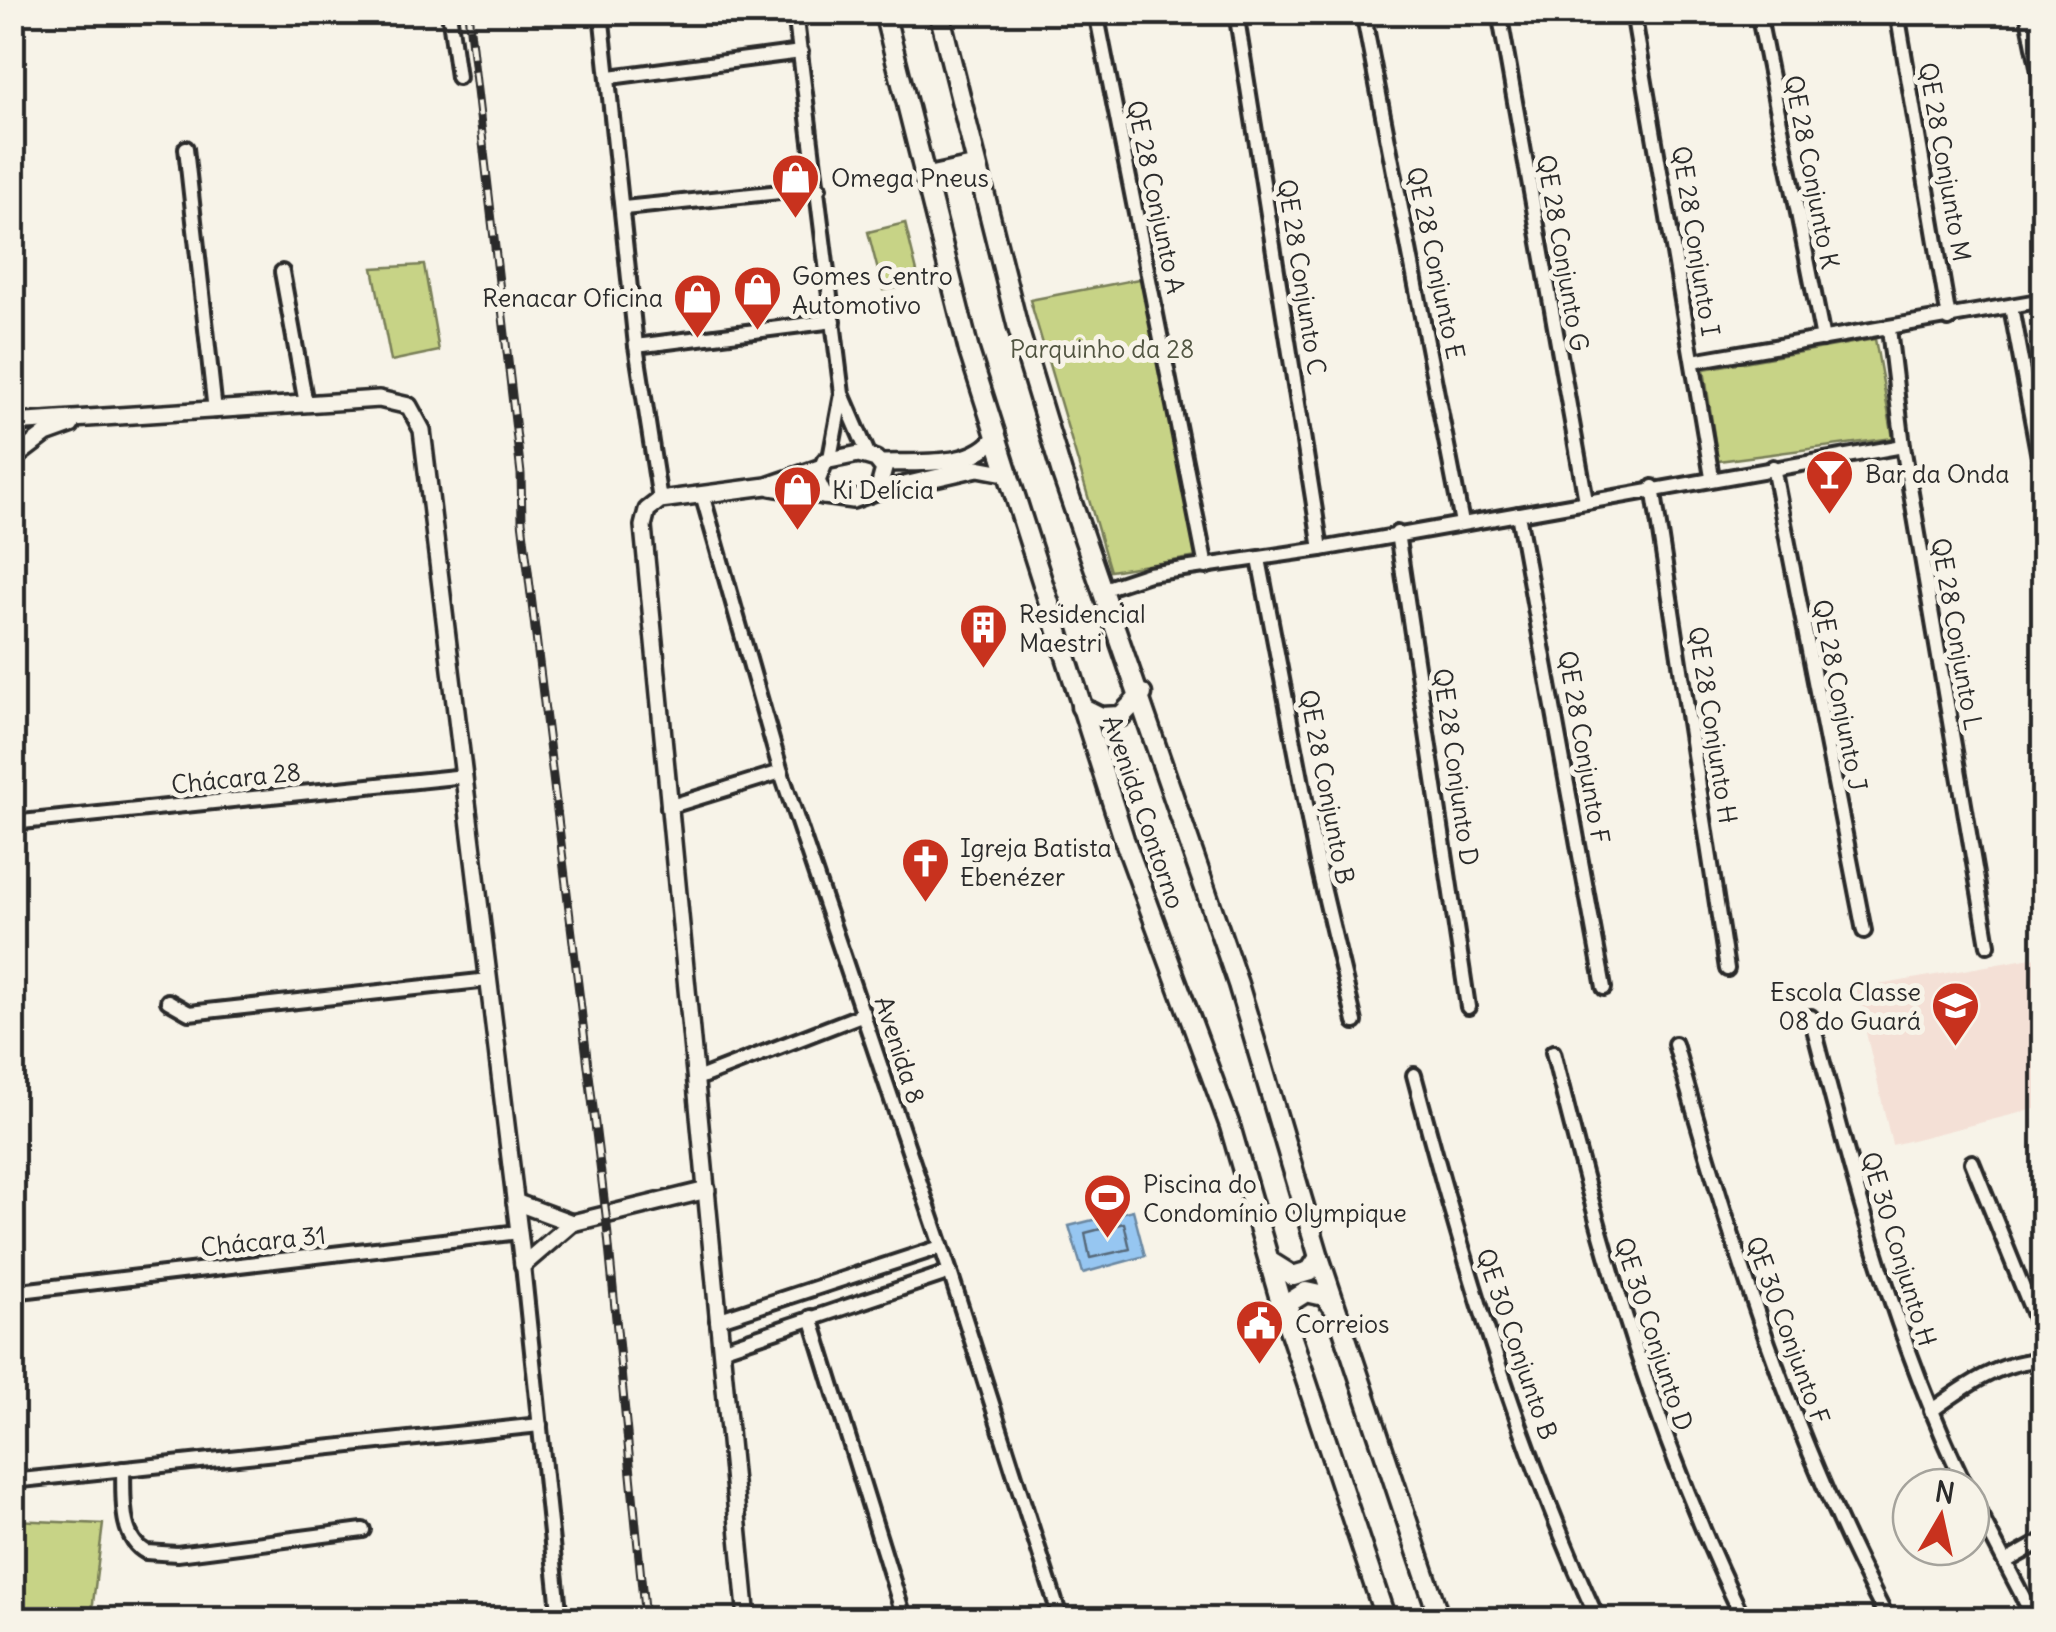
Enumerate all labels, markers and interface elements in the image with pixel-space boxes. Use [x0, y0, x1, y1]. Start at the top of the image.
street label: QE 28 Conjunto M [1912, 60, 1978, 264]
street label: QE 28 Conjunto K [1778, 72, 1847, 272]
street label: QE 28 Conjunto A [1120, 97, 1192, 297]
street label: QE 28 Conjunto I [1665, 144, 1727, 338]
shop icon: Omega Pneus [770, 152, 822, 220]
street label: QE 28 Conjunto G [1530, 152, 1596, 354]
place label: Omega Pneus [831, 162, 989, 194]
street label: QE 28 Conjunto E [1400, 164, 1472, 362]
street label: QE 28 Conjunto C [1271, 177, 1333, 377]
place label: Gomes Centro Automotivo [792, 260, 953, 321]
shop icon: Gomes Centro Automotivo [731, 264, 783, 332]
shop icon: Renacar Oficina [672, 272, 724, 340]
place label: Renacar Oficina [482, 282, 663, 314]
park label: Parquinho da 28 [1010, 333, 1194, 365]
bar icon: Bar da Onda [1804, 448, 1856, 516]
place label: Bar da Onda [1865, 458, 2010, 490]
shop icon: Ki Delícia [771, 464, 823, 532]
place label: Ki Delícia [832, 474, 934, 506]
street label: QE 28 Conjunto L [1924, 535, 1990, 733]
street label: QE 28 Conjunto J [1806, 597, 1874, 793]
place label: Residencial Maestri [1019, 598, 1146, 659]
building icon: Residencial Maestri [958, 602, 1010, 670]
street label: QE 28 Conjunto H [1682, 624, 1744, 826]
street label: QE 28 Conjunto F [1551, 648, 1617, 846]
street label: QE 28 Conjunto D [1426, 666, 1486, 868]
street label: QE 28 Conjunto B [1292, 687, 1362, 887]
street label: Avenida Contorno [1096, 711, 1192, 913]
street label: Chácara 28 [170, 755, 302, 801]
place label: Igreja Batista Ebenézer [960, 832, 1112, 893]
church icon: Igreja Batista Ebenézer [899, 836, 951, 904]
place label: Escola Classe 08 do Guará [1770, 976, 1921, 1037]
school or university icon: Escola Classe 08 do Guará [1930, 980, 1982, 1048]
street label: Avenida 8 [868, 992, 932, 1108]
street label: QE 30 Conjunto H [1854, 1148, 1944, 1350]
place label: Piscina do Condomínio Olympique [1143, 1168, 1407, 1229]
sports icon: Piscina do Condomínio Olympique [1082, 1172, 1134, 1240]
street label: Chácara 31 [199, 1219, 327, 1263]
street label: QE 30 Conjunto F [1739, 1232, 1837, 1428]
street label: QE 30 Conjunto D [1608, 1233, 1700, 1435]
street label: QE 30 Conjunto B [1469, 1244, 1565, 1444]
public building icon: Correios [1234, 1298, 1286, 1366]
place label: Correios [1295, 1308, 1389, 1340]
north arrow [1891, 1467, 1991, 1567]
text: N [1933, 1473, 1957, 1512]

